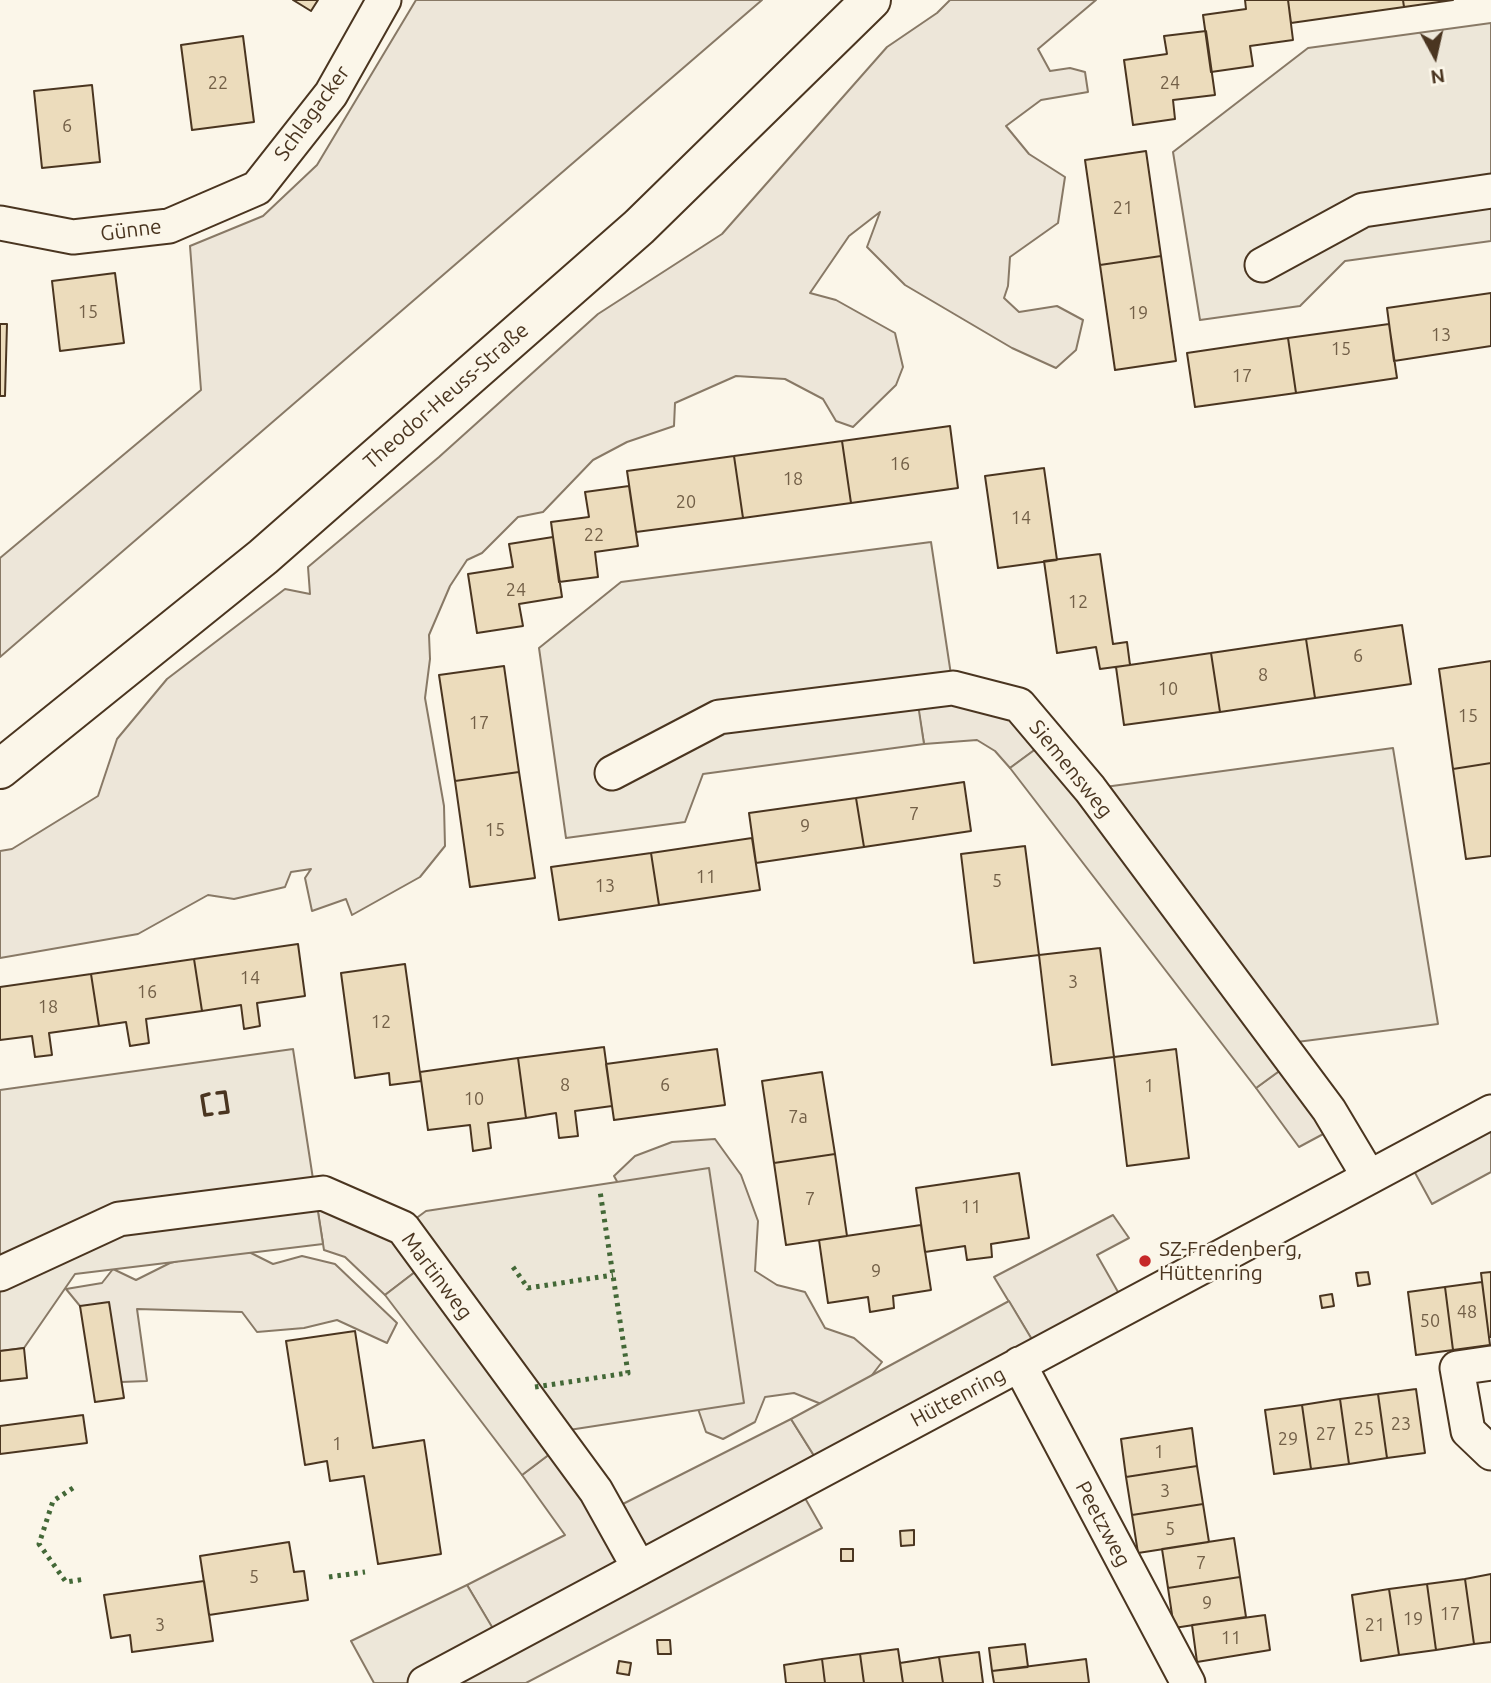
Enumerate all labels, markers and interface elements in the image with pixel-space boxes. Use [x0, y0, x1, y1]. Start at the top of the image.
north arrow [1400, 21, 1470, 91]
street label: Schlagacker [269, 60, 355, 166]
text: N [1429, 65, 1446, 89]
house number: 22 [208, 72, 228, 94]
house number: 24 [1160, 72, 1180, 94]
house number: 6 [62, 115, 72, 137]
house number: 21 [1113, 197, 1133, 219]
street label: Günne [99, 214, 163, 246]
house number: 15 [78, 301, 98, 323]
house number: 19 [1128, 302, 1148, 324]
street label: Theodor-Heuss-Straße [358, 317, 534, 475]
house number: 13 [1431, 324, 1451, 346]
house number: 15 [1331, 338, 1351, 360]
house number: 17 [1232, 365, 1252, 387]
house number: 16 [890, 453, 910, 475]
house number: 18 [783, 468, 803, 490]
house number: 20 [676, 491, 696, 513]
house number: 14 [1011, 507, 1031, 529]
house number: 22 [584, 524, 604, 546]
house number: 24 [506, 579, 526, 601]
house number: 12 [1068, 591, 1088, 613]
house number: 6 [1353, 645, 1363, 667]
house number: 8 [1258, 664, 1268, 686]
house number: 10 [1158, 678, 1178, 700]
house number: 15 [1458, 705, 1478, 727]
house number: 17 [469, 712, 489, 734]
street label: Siemensweg [1024, 715, 1118, 823]
house number: 7 [909, 803, 919, 825]
house number: 9 [800, 815, 810, 837]
house number: 15 [485, 819, 505, 841]
house number: 11 [696, 866, 716, 888]
house number: 5 [992, 870, 1002, 892]
house number: 13 [595, 875, 615, 897]
house number: 14 [240, 967, 260, 989]
house number: 3 [1068, 971, 1078, 993]
house number: 16 [137, 981, 157, 1003]
house number: 18 [38, 996, 58, 1018]
house number: 12 [371, 1011, 391, 1033]
house number: 8 [560, 1074, 570, 1096]
house number: 6 [660, 1074, 670, 1096]
house number: 1 [1144, 1075, 1154, 1097]
house number: 10 [464, 1088, 484, 1110]
house number: 7a [788, 1106, 808, 1128]
house number: 7 [805, 1188, 815, 1210]
house number: 11 [961, 1196, 981, 1218]
street label: Martinweg [396, 1228, 478, 1324]
place label: SZ-Fredenberg, Hüttenring [1159, 1236, 1302, 1286]
marker: SZ-Fredenberg, Hüttenring [1137, 1253, 1153, 1269]
house number: 9 [871, 1260, 881, 1282]
house number: 48 [1457, 1301, 1477, 1323]
house number: 50 [1420, 1310, 1440, 1332]
street label: Hüttenring [906, 1362, 1010, 1432]
house number: 23 [1391, 1413, 1411, 1435]
house number: 25 [1354, 1418, 1374, 1440]
house number: 27 [1316, 1423, 1336, 1445]
house number: 29 [1278, 1428, 1298, 1450]
house number: 1 [332, 1433, 342, 1455]
house number: 1 [1154, 1441, 1164, 1463]
street label: Peetzweg [1070, 1477, 1136, 1571]
house number: 3 [1160, 1480, 1170, 1502]
house number: 5 [1165, 1518, 1175, 1540]
house number: 7 [1196, 1552, 1206, 1574]
house number: 5 [249, 1566, 259, 1588]
house number: 9 [1202, 1592, 1212, 1614]
house number: 17 [1440, 1603, 1460, 1625]
house number: 19 [1403, 1608, 1423, 1630]
house number: 3 [155, 1614, 165, 1636]
house number: 21 [1365, 1614, 1385, 1636]
house number: 11 [1221, 1627, 1241, 1649]

